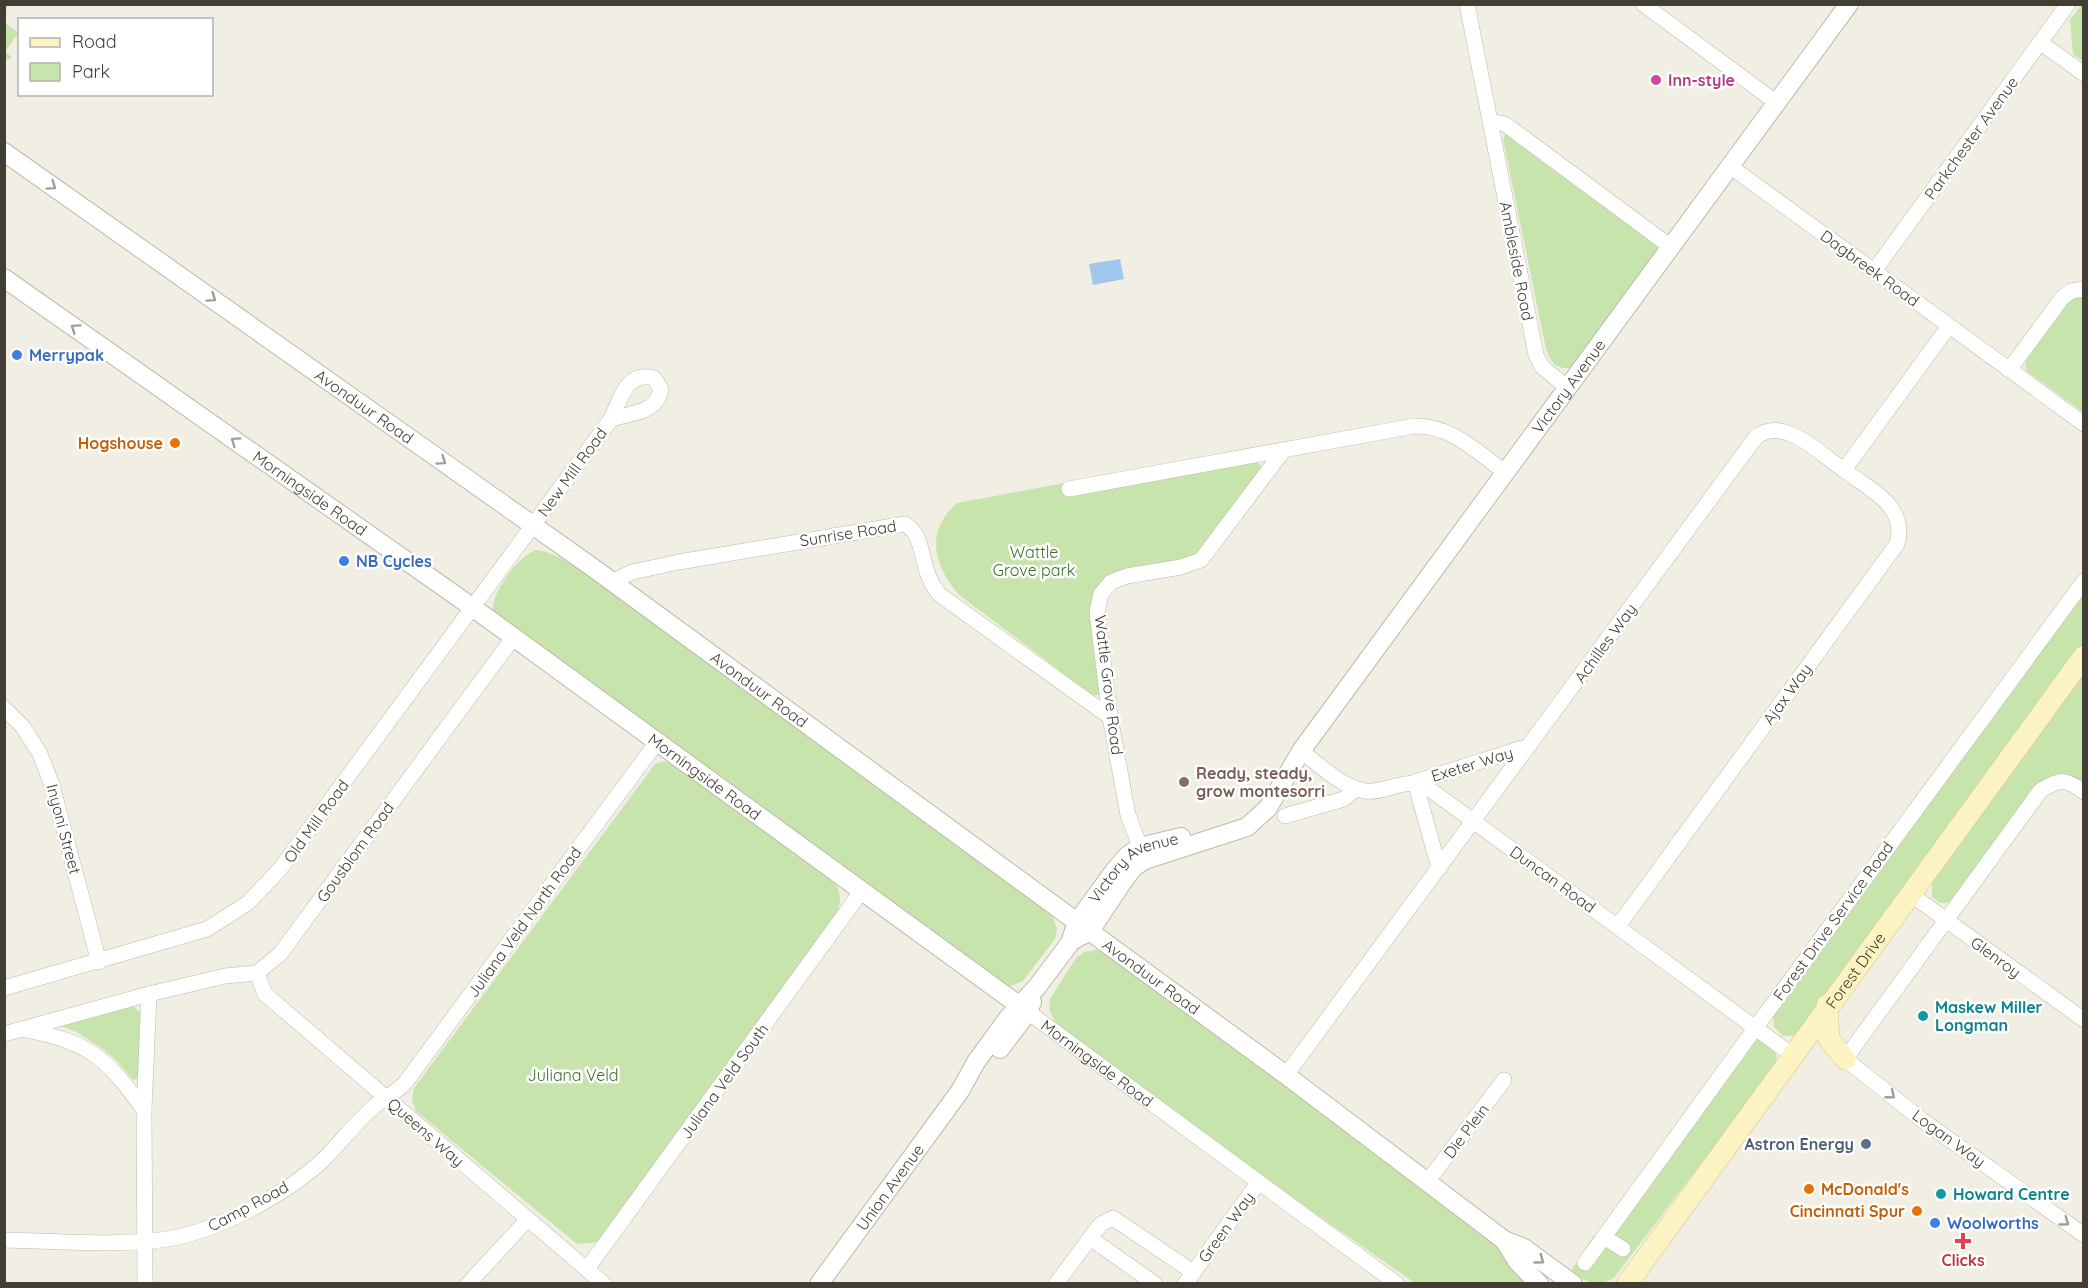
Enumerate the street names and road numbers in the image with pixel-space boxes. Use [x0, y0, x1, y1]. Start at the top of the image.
street label: Parkchester Avenue [1920, 73, 2022, 203]
street label: Ambleside Road [1496, 200, 1538, 322]
street label: Dagbreek Road [1817, 225, 1923, 311]
street label: Victory Avenue [1527, 335, 1610, 437]
street label: Avonduur Road [311, 365, 417, 448]
street label: New Mill Road [533, 424, 611, 520]
street label: Morningside Road [249, 446, 371, 540]
street label: Sunrise Road [798, 515, 898, 551]
street label: Achilles Way [1569, 599, 1641, 687]
street label: Wattle Grove Road [1090, 614, 1128, 756]
street label: Avonduur Road [707, 647, 812, 732]
street label: Ajax Way [1758, 660, 1816, 728]
street label: Morningside Road [644, 729, 765, 824]
street label: Exeter Way [1429, 742, 1515, 786]
street label: Old Mill Road [279, 776, 353, 866]
street label: Inyoni Street [42, 782, 86, 876]
street label: Gousblom Road [312, 798, 398, 906]
street label: Victory Avenue [1084, 828, 1180, 907]
street label: Forest Drive Service Road [1769, 838, 1897, 1004]
street label: Duncan Road [1506, 841, 1600, 917]
street label: Juliana Veld North Road [463, 843, 585, 1001]
street label: Forest Drive [1820, 927, 1888, 1011]
street label: Glenroy [1967, 932, 2025, 982]
street label: Avonduur Road [1099, 934, 1204, 1019]
street label: Morningside Road [1037, 1015, 1157, 1111]
street label: Juliana Veld South [675, 1019, 773, 1143]
street label: Queens Way [384, 1093, 468, 1171]
street label: Die Plein [1439, 1100, 1493, 1162]
street label: Logan Way [1909, 1105, 1989, 1171]
street label: Union Avenue [852, 1140, 928, 1234]
street label: Camp Road [204, 1176, 292, 1236]
street label: Green Way [1194, 1188, 1258, 1266]

